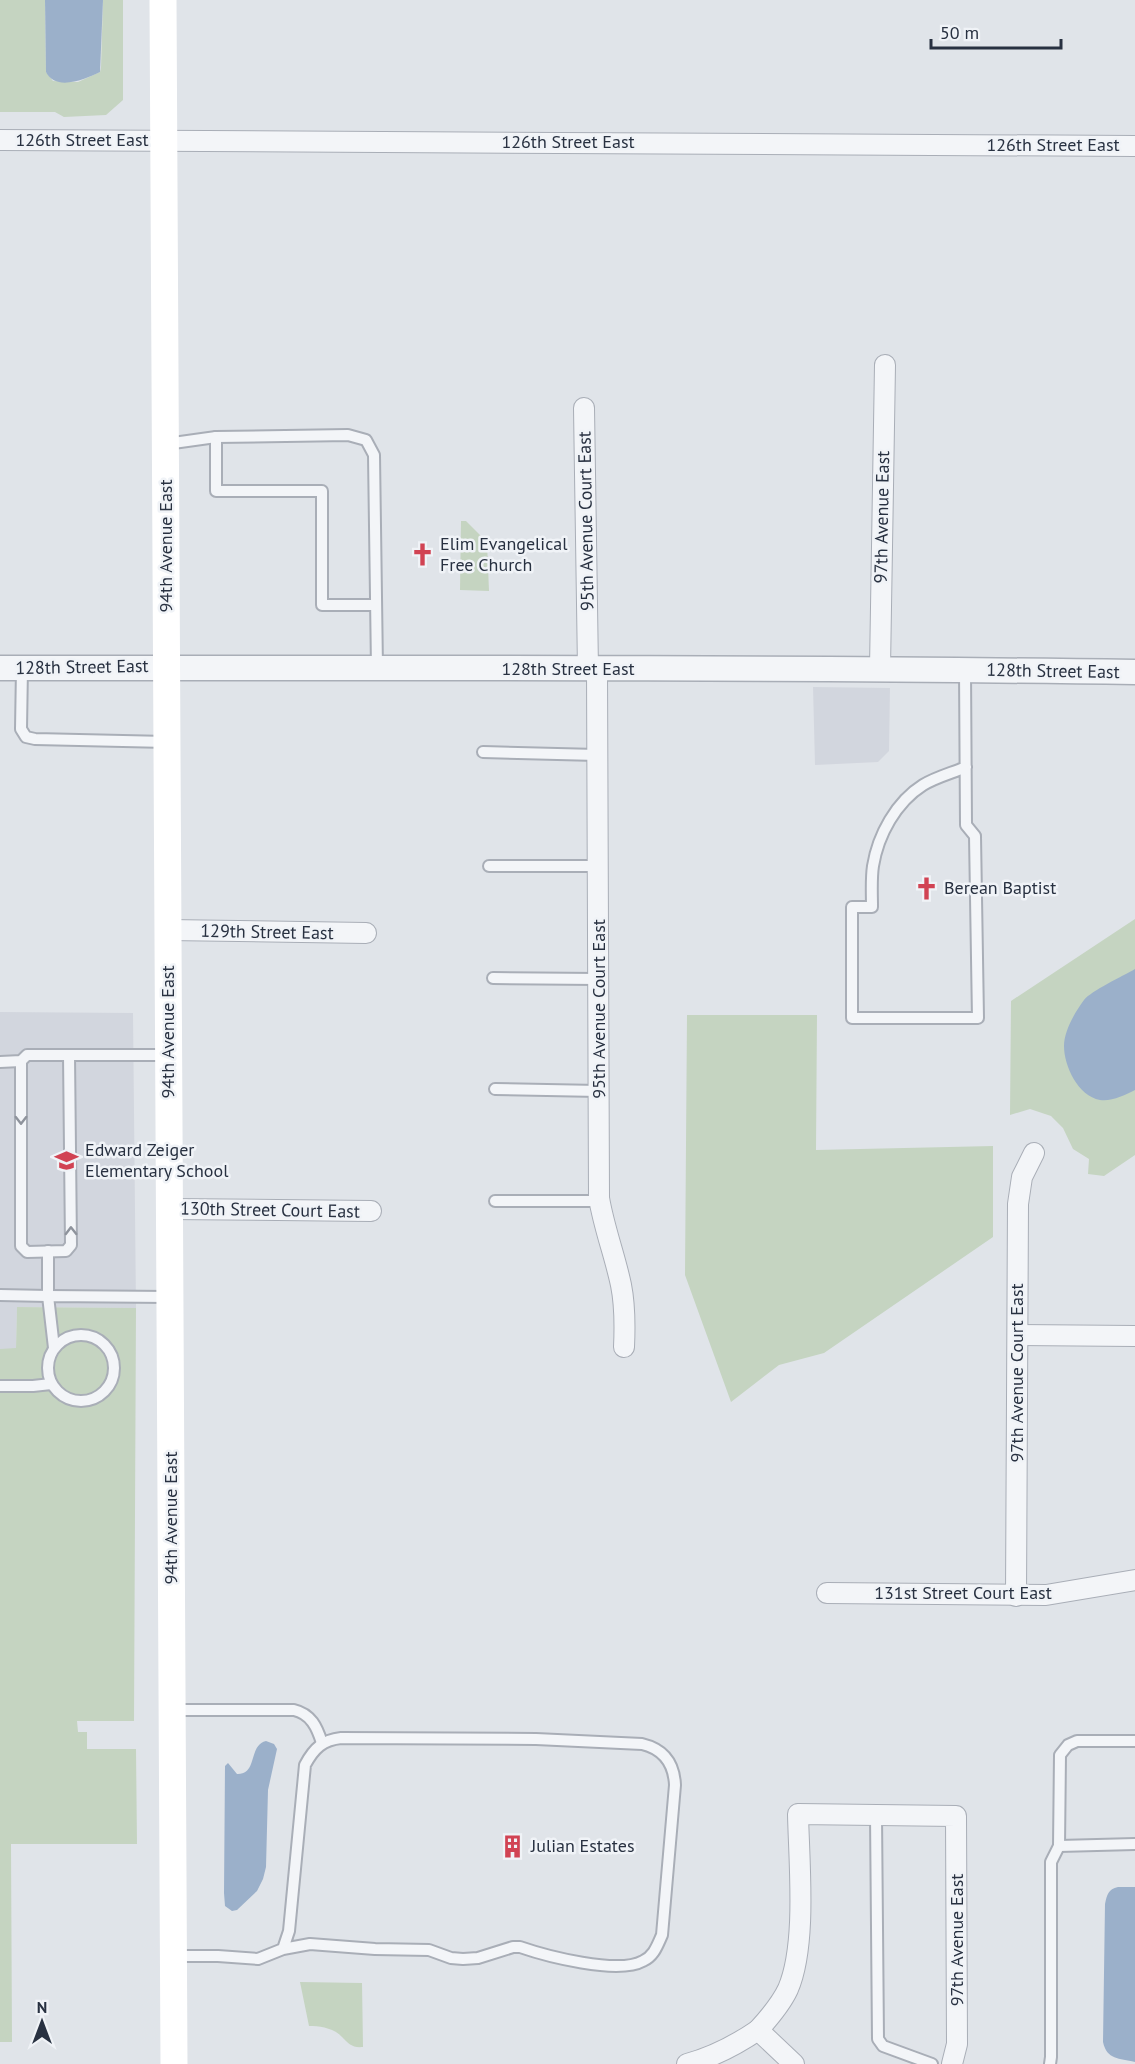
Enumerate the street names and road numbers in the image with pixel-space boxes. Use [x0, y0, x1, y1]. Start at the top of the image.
street label: 126th Street East [15, 128, 149, 151]
street label: 126th Street East [501, 130, 635, 153]
street label: 126th Street East [986, 133, 1120, 156]
street label: 95th Avenue Court East [572, 431, 599, 611]
street label: 97th Avenue East [869, 450, 894, 584]
street label: 94th Avenue East [154, 479, 177, 613]
street label: 128th Street East [15, 654, 149, 679]
street label: 128th Street East [501, 657, 635, 680]
street label: 128th Street East [986, 658, 1120, 683]
street label: 129th Street East [200, 919, 334, 944]
street label: 95th Avenue Court East [587, 919, 610, 1099]
street label: 94th Avenue East [156, 965, 179, 1099]
street label: 130th Street Court East [180, 1196, 360, 1223]
street label: 97th Avenue Court East [1005, 1283, 1028, 1463]
street label: 94th Avenue East [159, 1451, 182, 1585]
street label: 131st Street Court East [874, 1581, 1052, 1604]
street label: 97th Avenue East [945, 1874, 968, 2006]

